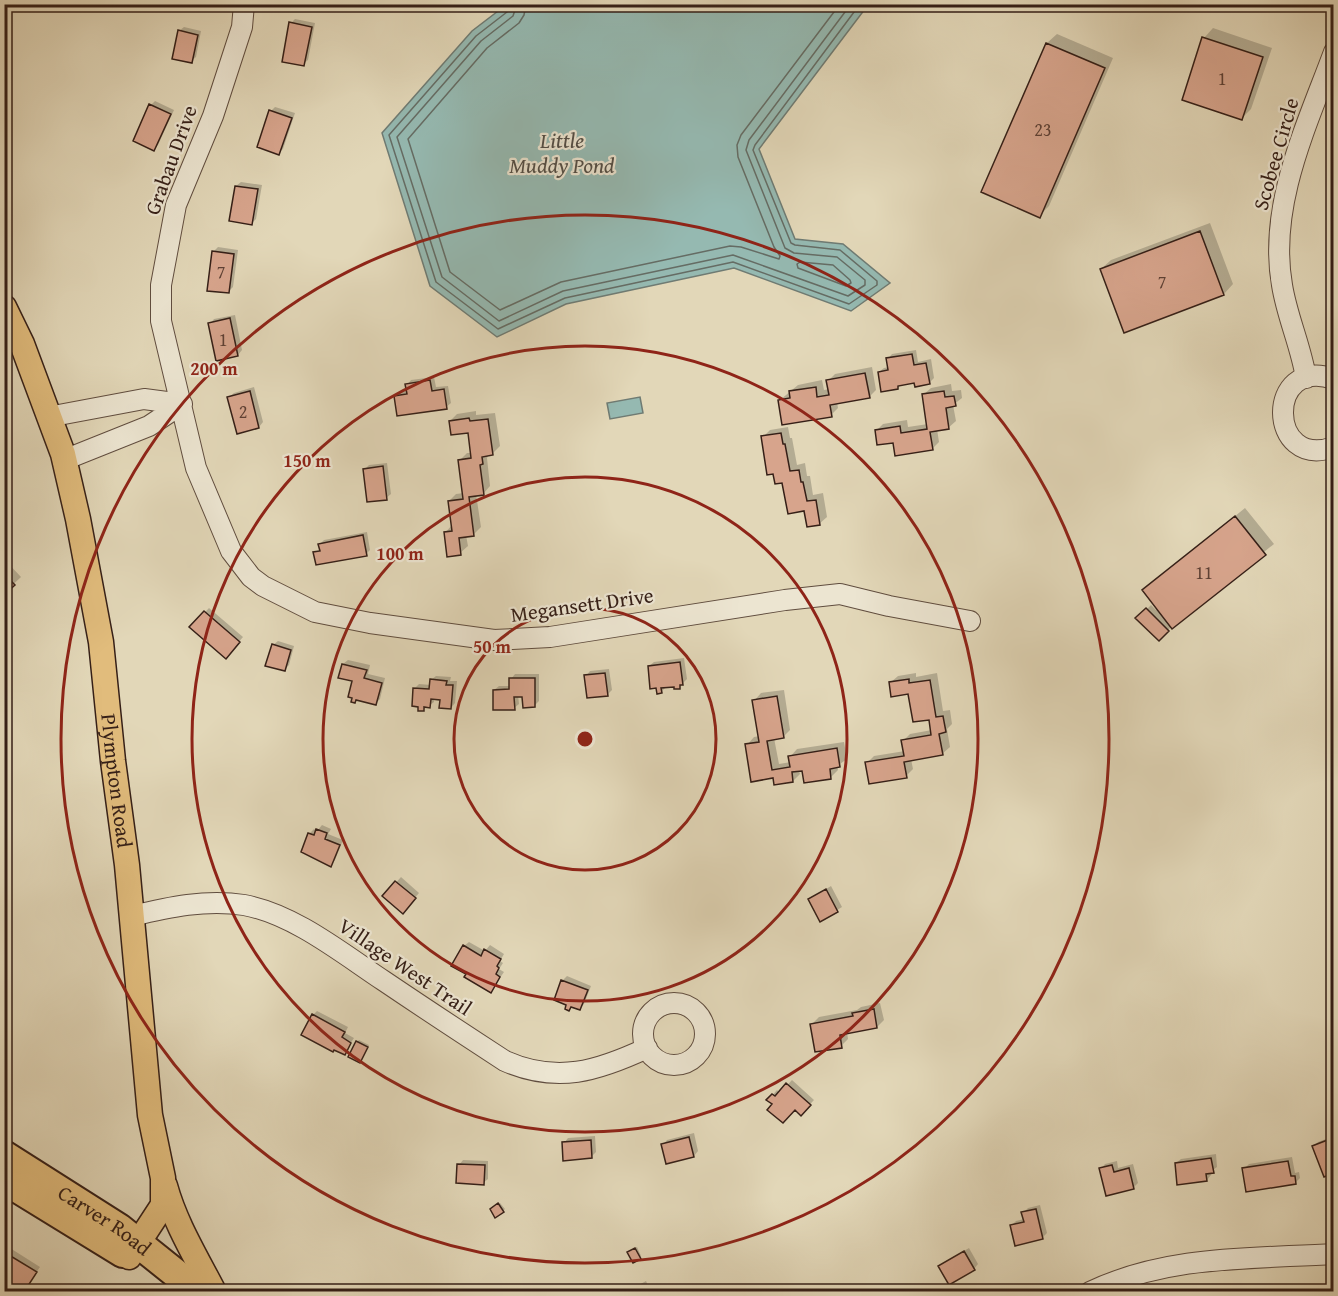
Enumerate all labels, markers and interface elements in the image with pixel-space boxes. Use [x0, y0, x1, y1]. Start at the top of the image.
house number: 1 [1218, 65, 1226, 92]
street label: Scobee Circle [1245, 94, 1306, 214]
street label: Grabau Drive [136, 101, 205, 219]
house number: 23 [1034, 116, 1052, 143]
water label: Little Muddy Pond [509, 124, 615, 181]
house number: 7 [217, 258, 225, 285]
house number: 7 [1158, 268, 1166, 295]
house number: 1 [219, 326, 227, 353]
text: 200 m [190, 355, 238, 382]
house number: 2 [239, 398, 247, 425]
text: 150 m [283, 447, 331, 474]
text: 100 m [376, 540, 424, 567]
house number: 11 [1195, 559, 1213, 586]
street label: Megansett Drive [508, 579, 656, 630]
text: 50 m [473, 633, 512, 660]
street label: Plympton Road [93, 712, 141, 850]
centre of rings [575, 729, 595, 749]
street label: Village West Trail [332, 910, 478, 1023]
street label: Carver Road [52, 1177, 159, 1264]

